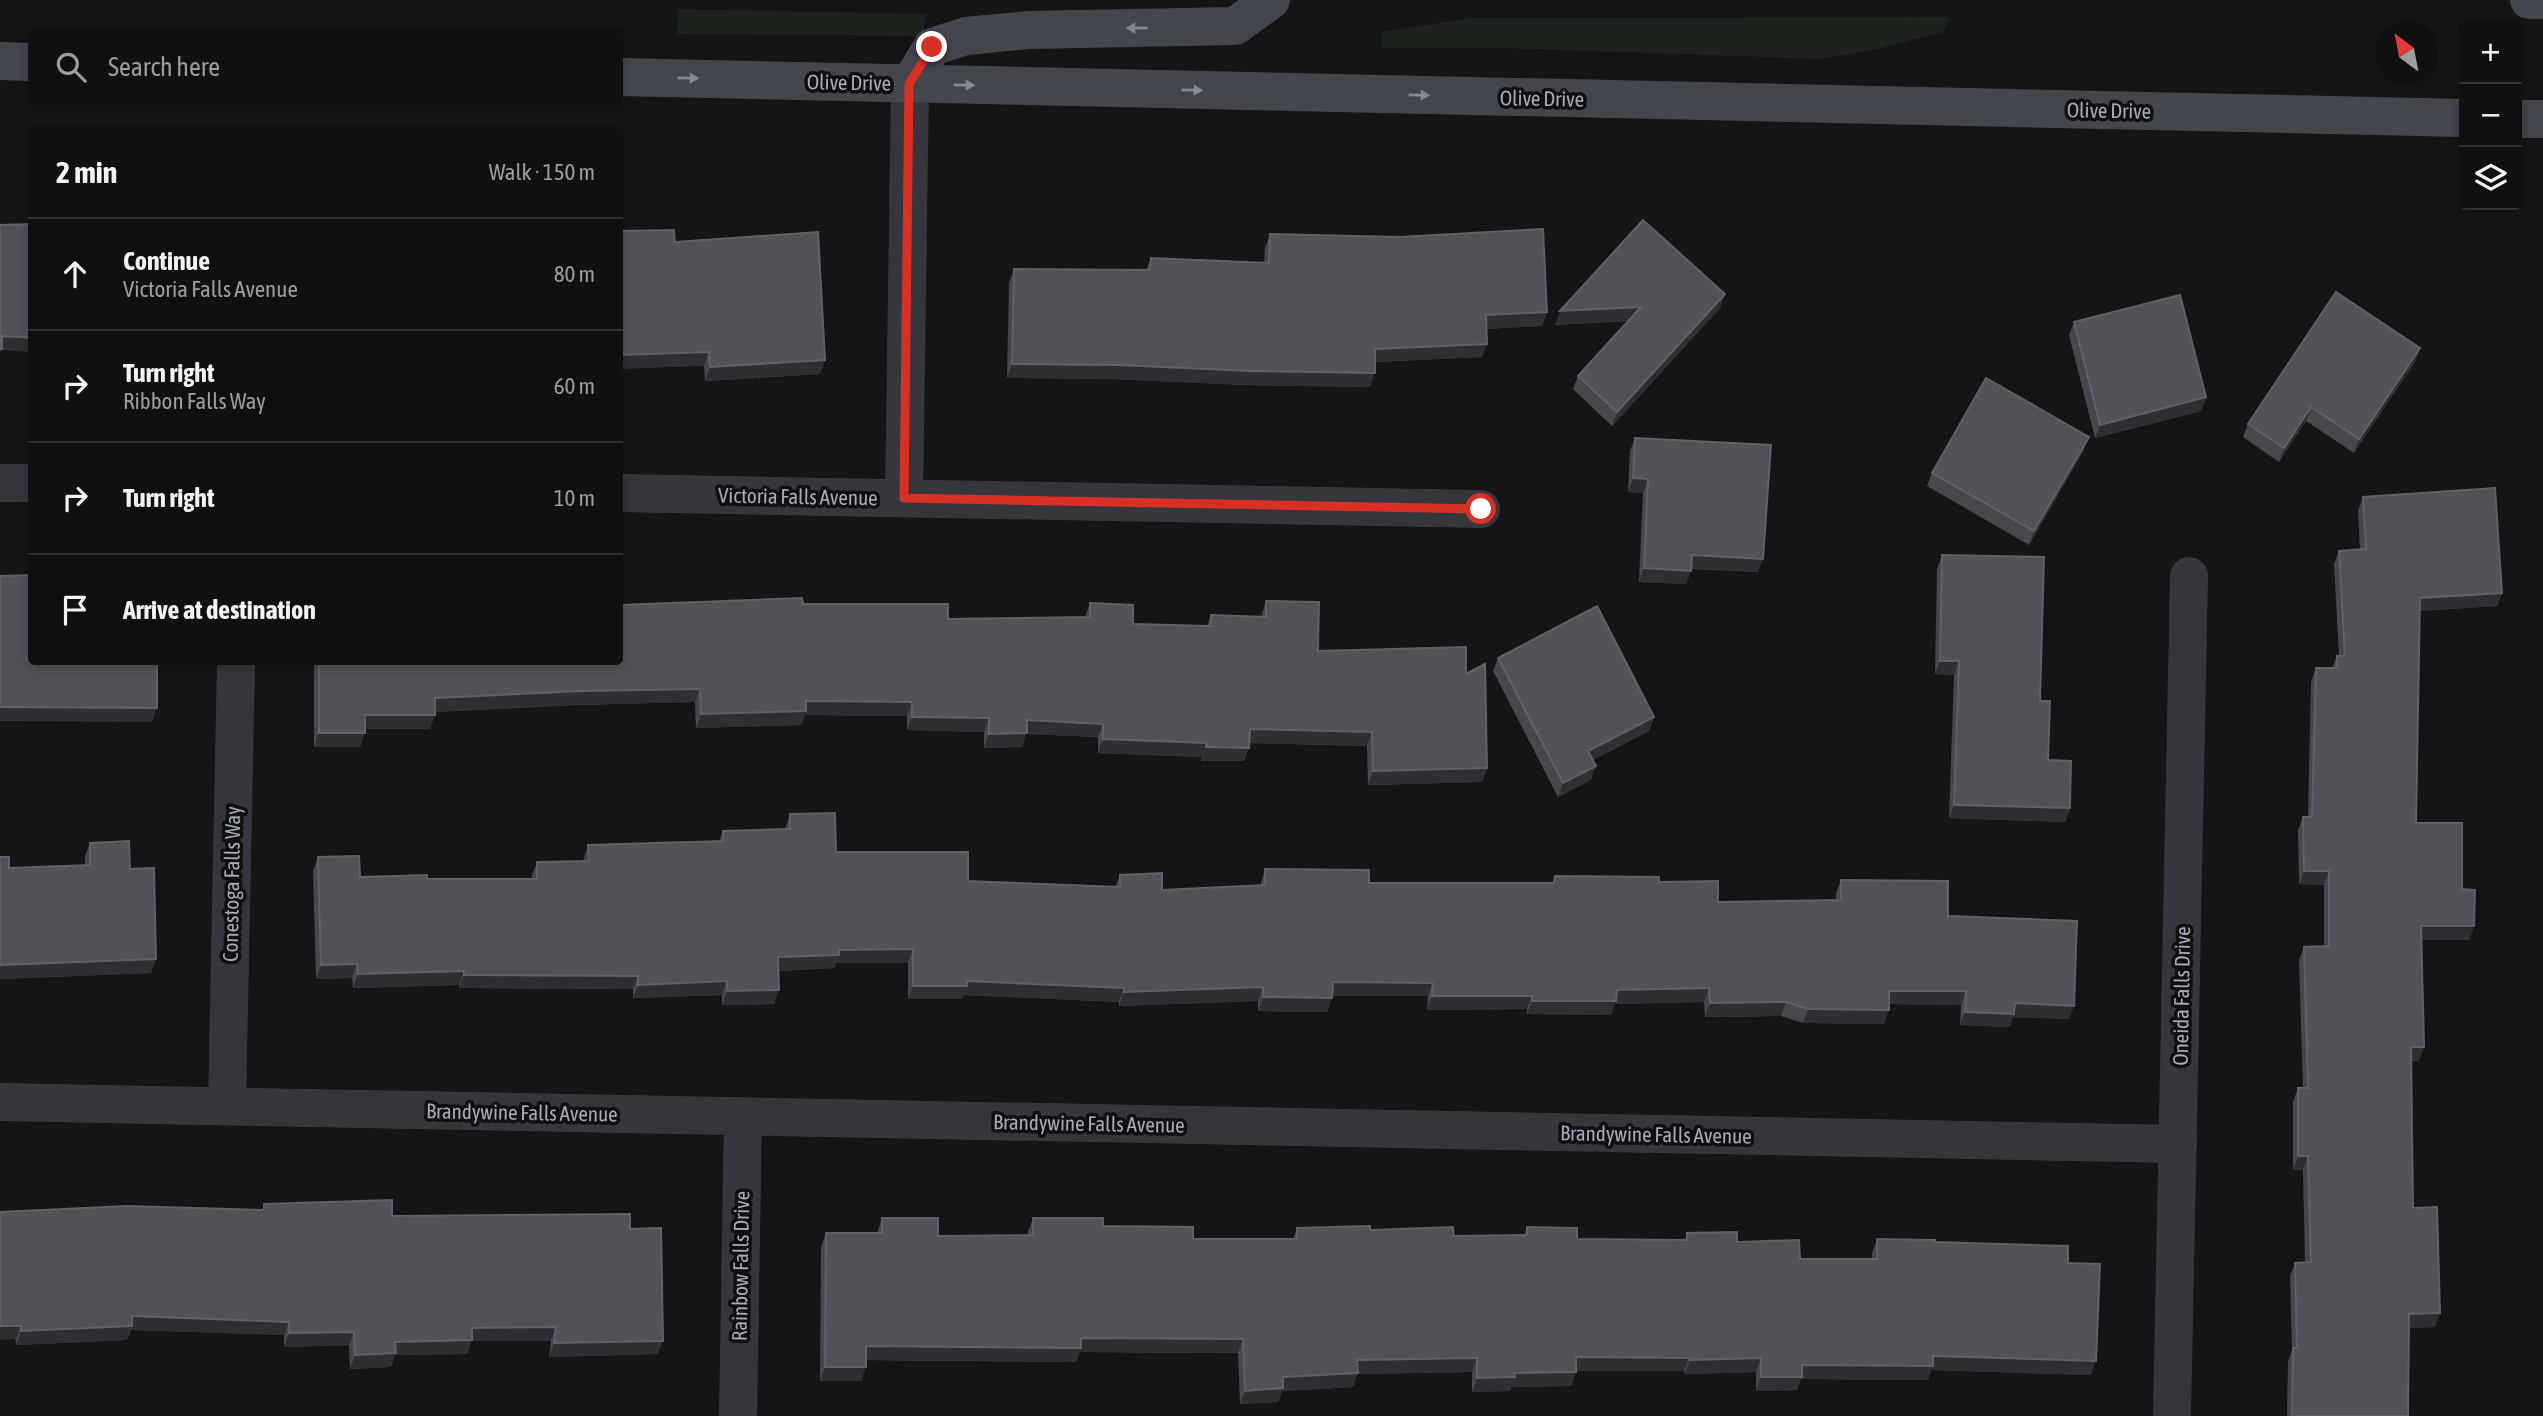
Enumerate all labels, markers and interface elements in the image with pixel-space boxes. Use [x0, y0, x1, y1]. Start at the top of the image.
north arrow [2375, 21, 2438, 84]
map controls [2459, 21, 2522, 210]
button: + [2459, 21, 2522, 84]
one-way arrow [1126, 22, 1148, 33]
search box [28, 28, 623, 105]
route end [916, 31, 947, 62]
icon: search [52, 48, 90, 86]
text: Search here [108, 52, 220, 82]
street label: Olive Drive [807, 69, 891, 95]
one-way arrow [677, 73, 699, 84]
one-way arrow [953, 79, 975, 91]
one-way arrow [1181, 84, 1203, 96]
button: − [2459, 84, 2522, 147]
street label: Olive Drive [1500, 85, 1584, 111]
one-way arrow [1408, 89, 1430, 101]
street label: Olive Drive [2067, 97, 2151, 123]
button: layers [2459, 147, 2522, 210]
text: 2 min [56, 155, 117, 189]
text: Walk · 150 m [489, 159, 595, 185]
text: Continue [123, 246, 210, 276]
icon: ahead [56, 255, 94, 293]
text: 80 m [554, 261, 595, 287]
text: Victoria Falls Avenue [123, 276, 298, 302]
text: Turn right [123, 358, 214, 388]
icon: right [56, 367, 94, 405]
text: 60 m [554, 373, 595, 399]
text: Ribbon Falls Way [123, 388, 266, 414]
icon: right [56, 479, 94, 517]
text: Turn right [123, 483, 214, 513]
street label: Victoria Falls Avenue [718, 483, 878, 509]
text: 10 m [554, 485, 595, 511]
route start [1465, 493, 1496, 524]
icon: arrive [56, 591, 94, 629]
text: Arrive at destination [123, 595, 316, 625]
street label: Conestoga Falls Way [218, 806, 244, 962]
street label: Oneida Falls Drive [2168, 926, 2194, 1066]
street label: Brandywine Falls Avenue [426, 1098, 618, 1126]
street label: Brandywine Falls Avenue [993, 1109, 1185, 1137]
street label: Brandywine Falls Avenue [1560, 1120, 1752, 1148]
street label: Rainbow Falls Drive [727, 1191, 753, 1341]

